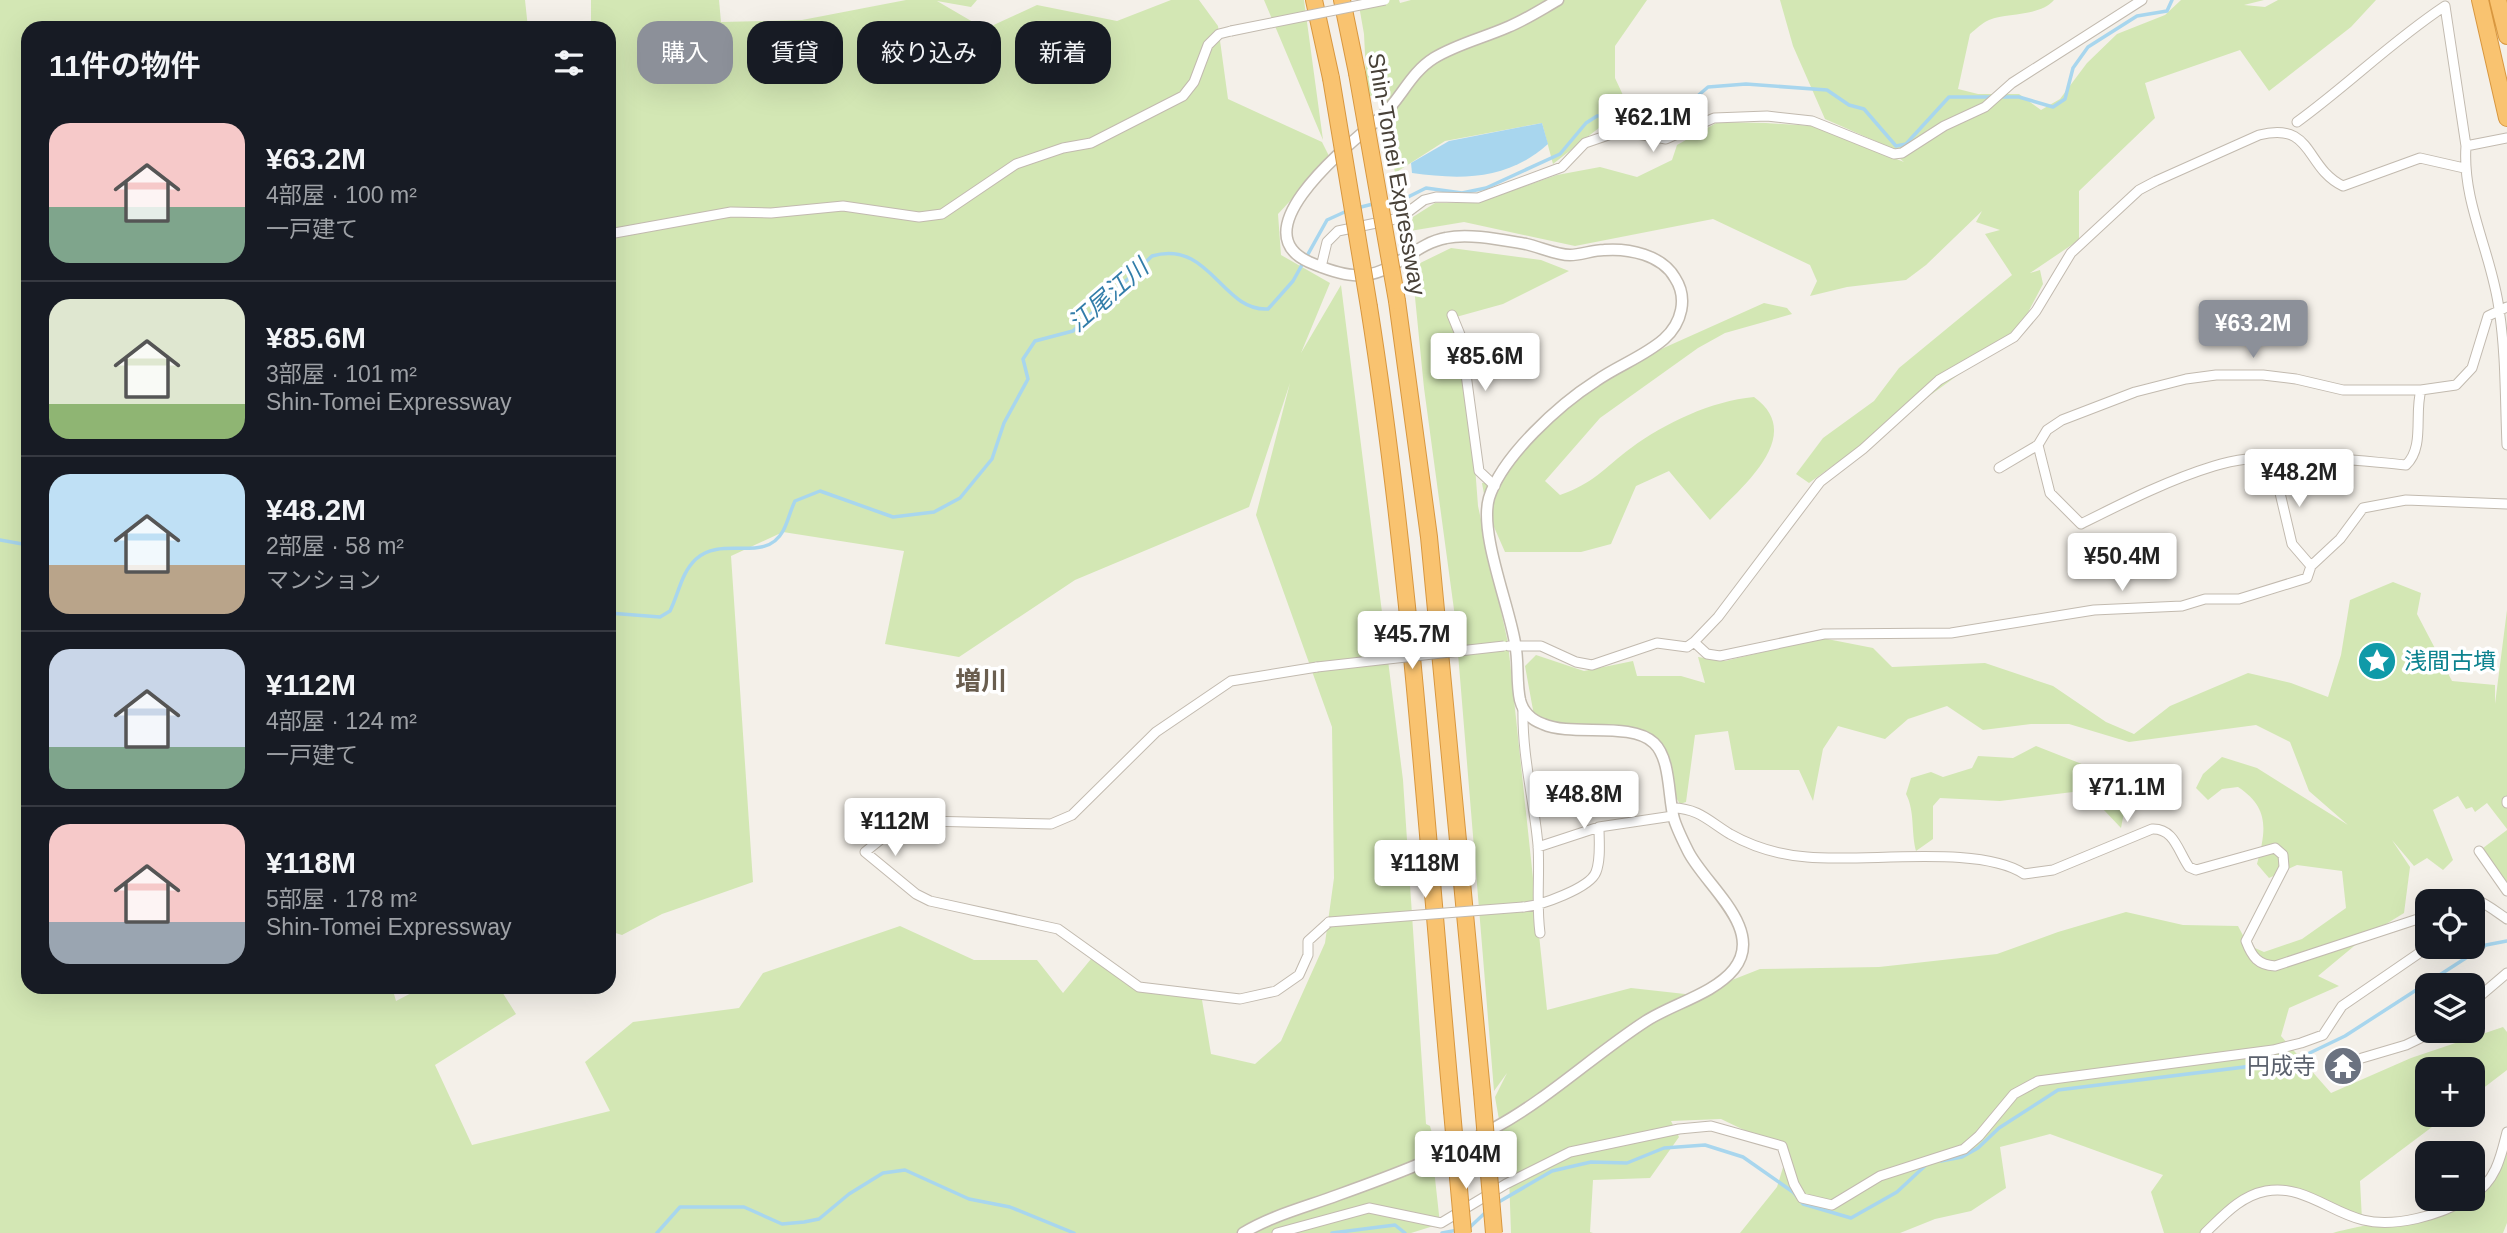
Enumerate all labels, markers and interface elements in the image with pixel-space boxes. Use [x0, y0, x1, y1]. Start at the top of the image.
chip: 購入 [637, 21, 733, 84]
chip: 賃貸 [747, 21, 843, 84]
chip: 絞り込み [857, 21, 1001, 84]
chip: 新着 [1015, 21, 1111, 84]
icon: filters [550, 44, 588, 82]
text: 11件の物件 [49, 49, 201, 82]
street label: Shin-Tomei Expressway [1363, 51, 1431, 298]
pin: ¥62.1M [1596, 94, 1710, 154]
text: ¥62.1M [1615, 104, 1691, 130]
text: ¥63.2M [266, 142, 366, 175]
icon: home [105, 151, 189, 235]
text: 4部屋 · 100 m² [266, 182, 417, 208]
text: 一戸建て [266, 216, 358, 242]
water label: 江尾江川 [1063, 251, 1155, 337]
pin: ¥63.2M [2196, 300, 2310, 360]
text: ¥63.2M [2215, 310, 2291, 336]
text: ¥85.6M [266, 321, 366, 354]
icon: home [105, 327, 189, 411]
pin: ¥85.6M [1428, 334, 1542, 393]
text: ¥85.6M [1447, 343, 1523, 369]
text: 3部屋 · 101 m² [266, 361, 417, 387]
text: Shin-Tomei Expressway [266, 389, 511, 415]
pin: ¥48.2M [2242, 449, 2356, 509]
text: ¥48.2M [2261, 459, 2337, 485]
text: ¥48.2M [266, 493, 366, 526]
icon: home [105, 502, 189, 586]
text: 2部屋 · 58 m² [266, 533, 404, 559]
pin: ¥50.4M [2065, 534, 2179, 593]
text: ¥50.4M [2084, 543, 2160, 569]
text: マンション [266, 567, 381, 593]
pin: ¥45.7M [1355, 612, 1469, 671]
text: ¥45.7M [1374, 621, 1450, 647]
place icon: 浅間古墳 [2356, 640, 2398, 682]
place label: 浅間古墳 [2404, 648, 2496, 674]
district label: 増川 [955, 666, 1007, 696]
text: ¥112M [266, 668, 356, 701]
icon: home [105, 677, 189, 761]
text: 4部屋 · 124 m² [266, 708, 417, 734]
text: 一戸建て [266, 742, 358, 768]
pin: ¥71.1M [2070, 764, 2184, 824]
pin: ¥48.8M [1527, 772, 1641, 831]
text: ¥71.1M [2089, 774, 2165, 800]
text: ¥48.8M [1546, 781, 1622, 807]
pin: ¥112M [846, 798, 944, 858]
text: ¥112M [860, 808, 930, 834]
pin: ¥118M [1376, 841, 1474, 900]
text: ¥118M [266, 846, 356, 879]
text: ¥118M [1390, 850, 1460, 876]
icon: home [105, 852, 189, 936]
text: 5部屋 · 178 m² [266, 886, 417, 912]
map controls [2415, 889, 2485, 1211]
button: locate [2415, 889, 2485, 959]
text: Shin-Tomei Expressway [266, 914, 511, 940]
button: layers [2415, 973, 2485, 1043]
temple icon: 円成寺 [2322, 1045, 2364, 1087]
place label: 円成寺 [2247, 1053, 2316, 1079]
button: + [2415, 1057, 2485, 1127]
pin: ¥104M [1417, 1132, 1515, 1191]
text: ¥104M [1431, 1141, 1501, 1167]
button: − [2415, 1141, 2485, 1211]

